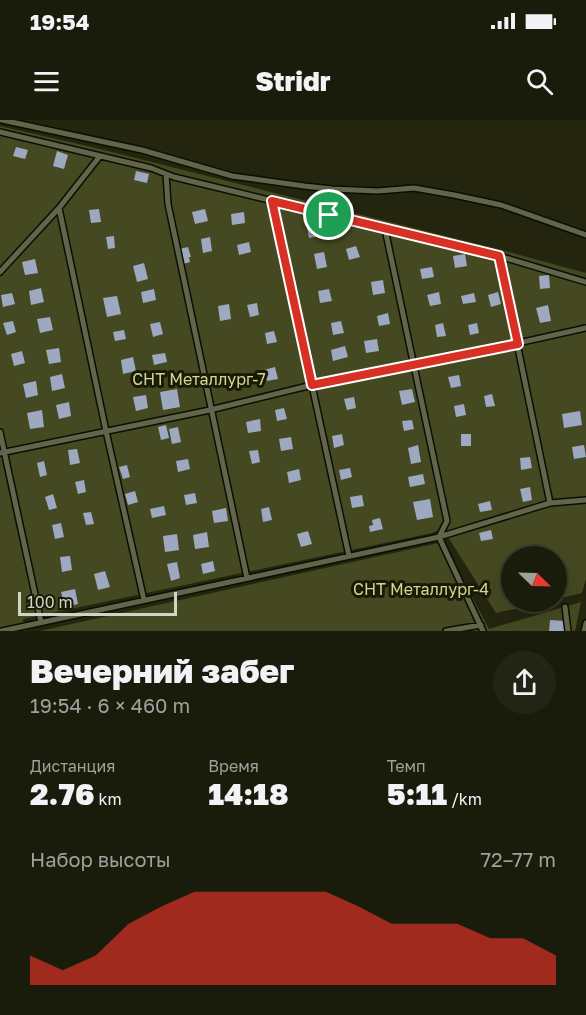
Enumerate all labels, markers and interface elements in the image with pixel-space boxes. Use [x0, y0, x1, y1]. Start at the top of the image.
text: 19:54 [30, 8, 90, 35]
icon: menu [30, 65, 63, 98]
text: Stridr [256, 65, 330, 97]
icon: search [523, 65, 556, 98]
pin [303, 189, 354, 240]
icon: arrive [312, 198, 345, 231]
park label: СНТ Металлург-7 [132, 369, 266, 389]
north arrow [501, 546, 567, 612]
map controls [501, 546, 567, 612]
park label: СНТ Металлург-4 [353, 579, 489, 599]
scale bar [18, 589, 177, 616]
text: 100 m [27, 592, 73, 612]
text: Вечерний забег [30, 651, 295, 690]
button: share [493, 651, 556, 714]
text: 19:54 · 6 × 460 m [30, 693, 190, 717]
text: Дистанция [30, 756, 115, 776]
text: Время [208, 756, 259, 776]
text: Темп [387, 756, 426, 776]
text: 2.76 [30, 776, 94, 812]
text: 14:18 [208, 776, 289, 812]
text: 5:11 [387, 776, 447, 812]
text: km [94, 789, 122, 809]
text: /km [447, 789, 482, 809]
text: Набор высоты [30, 847, 171, 871]
text: 72–77 m [481, 847, 556, 871]

